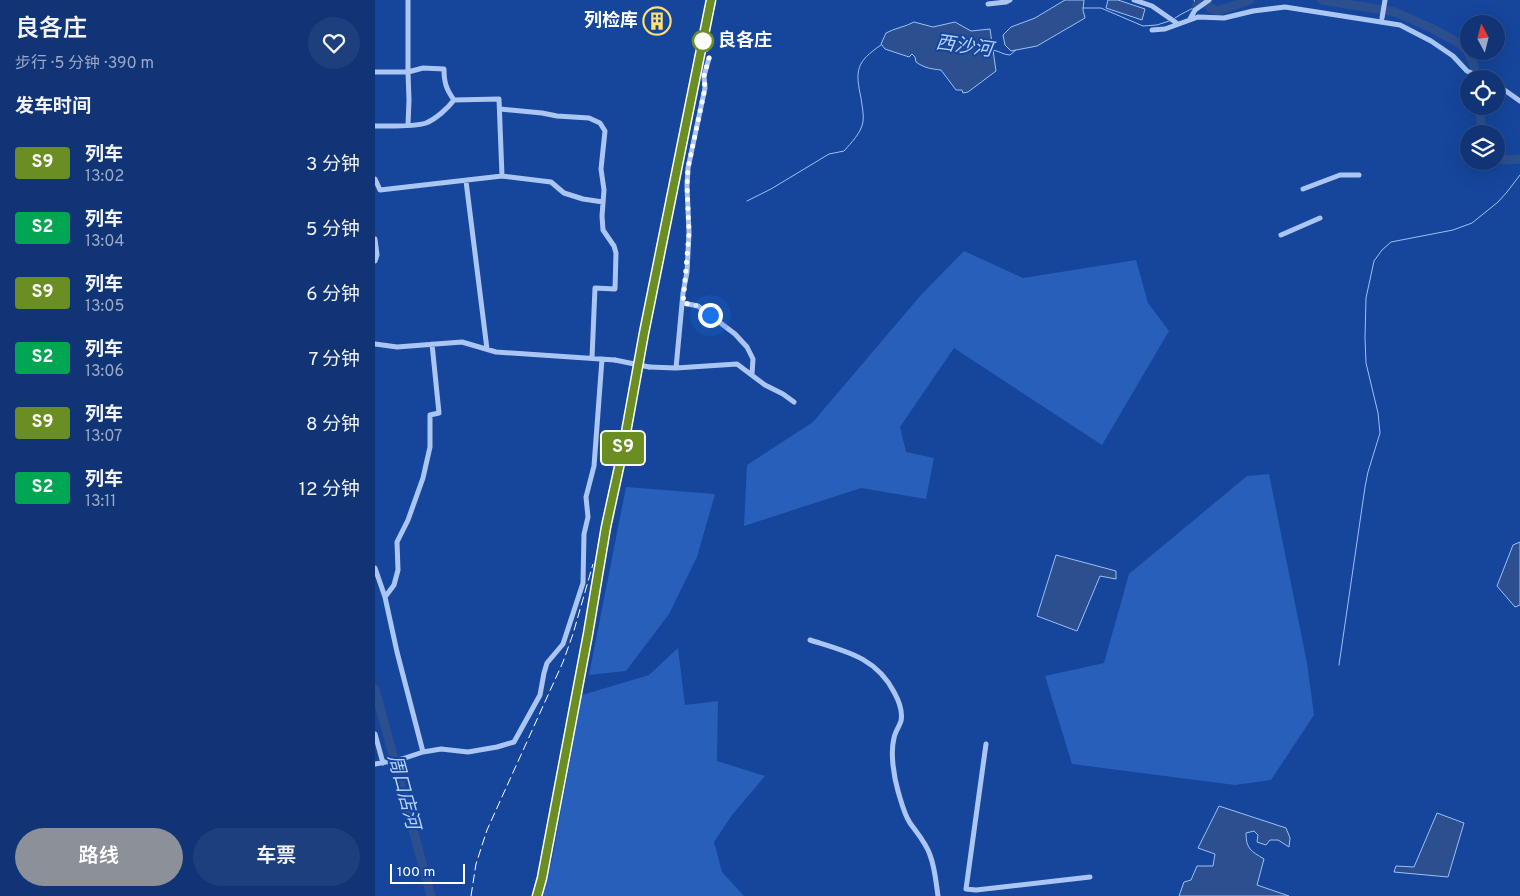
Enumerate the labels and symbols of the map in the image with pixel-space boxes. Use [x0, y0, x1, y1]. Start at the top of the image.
building icon: 列检库 [642, 6, 672, 36]
place label: 列检库 [584, 10, 638, 33]
north arrow [1460, 15, 1505, 60]
marker: 良各庄 [692, 30, 714, 52]
place label: 良各庄 [718, 30, 772, 53]
water label: 西沙河 [934, 31, 998, 63]
your location [698, 303, 723, 328]
line badge: S9 [601, 432, 645, 464]
water label: 周口店河 [382, 752, 425, 836]
scale bar [390, 861, 465, 884]

